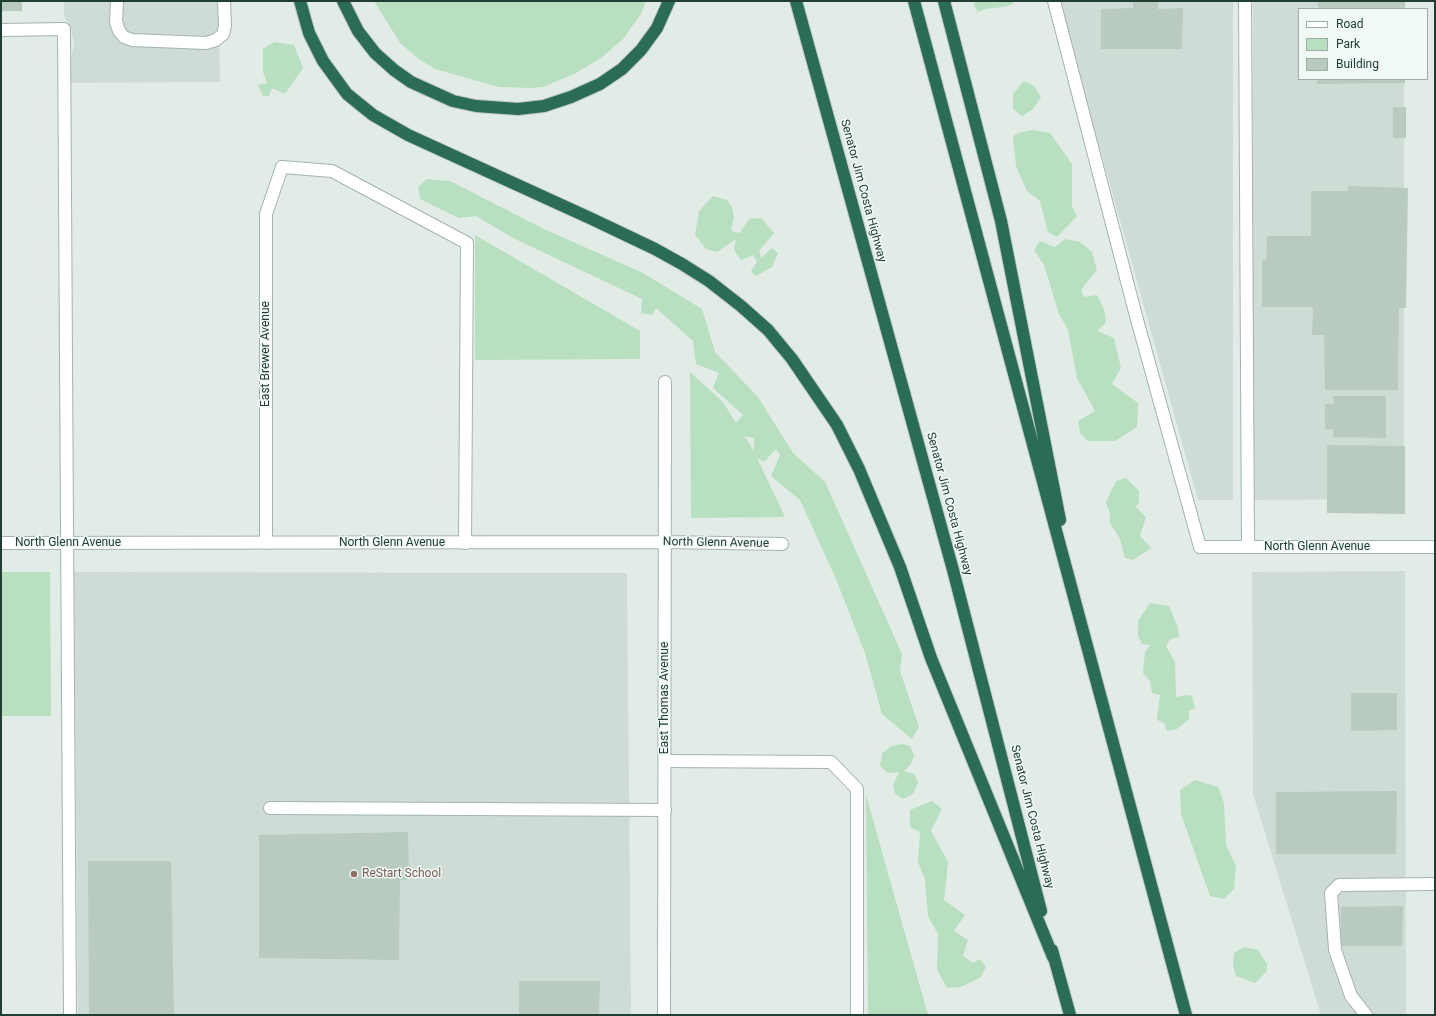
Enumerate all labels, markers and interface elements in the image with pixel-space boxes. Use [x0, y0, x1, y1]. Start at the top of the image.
legend [1298, 8, 1428, 80]
text: Road [1336, 17, 1364, 31]
text: Park [1336, 37, 1360, 51]
text: Building [1336, 57, 1379, 71]
street label: Senator Jim Costa Highway [837, 118, 889, 264]
street label: East Brewer Avenue [259, 301, 273, 407]
street label: Senator Jim Costa Highway [923, 431, 975, 577]
street label: North Glenn Avenue [663, 535, 769, 551]
street label: North Glenn Avenue [15, 536, 121, 550]
street label: North Glenn Avenue [339, 536, 445, 550]
street label: North Glenn Avenue [1264, 540, 1370, 554]
street label: East Thomas Avenue [658, 642, 672, 754]
street label: Senator Jim Costa Highway [1007, 744, 1057, 890]
place label: ReStart School [362, 867, 441, 881]
marker: ReStart School [349, 869, 359, 879]

